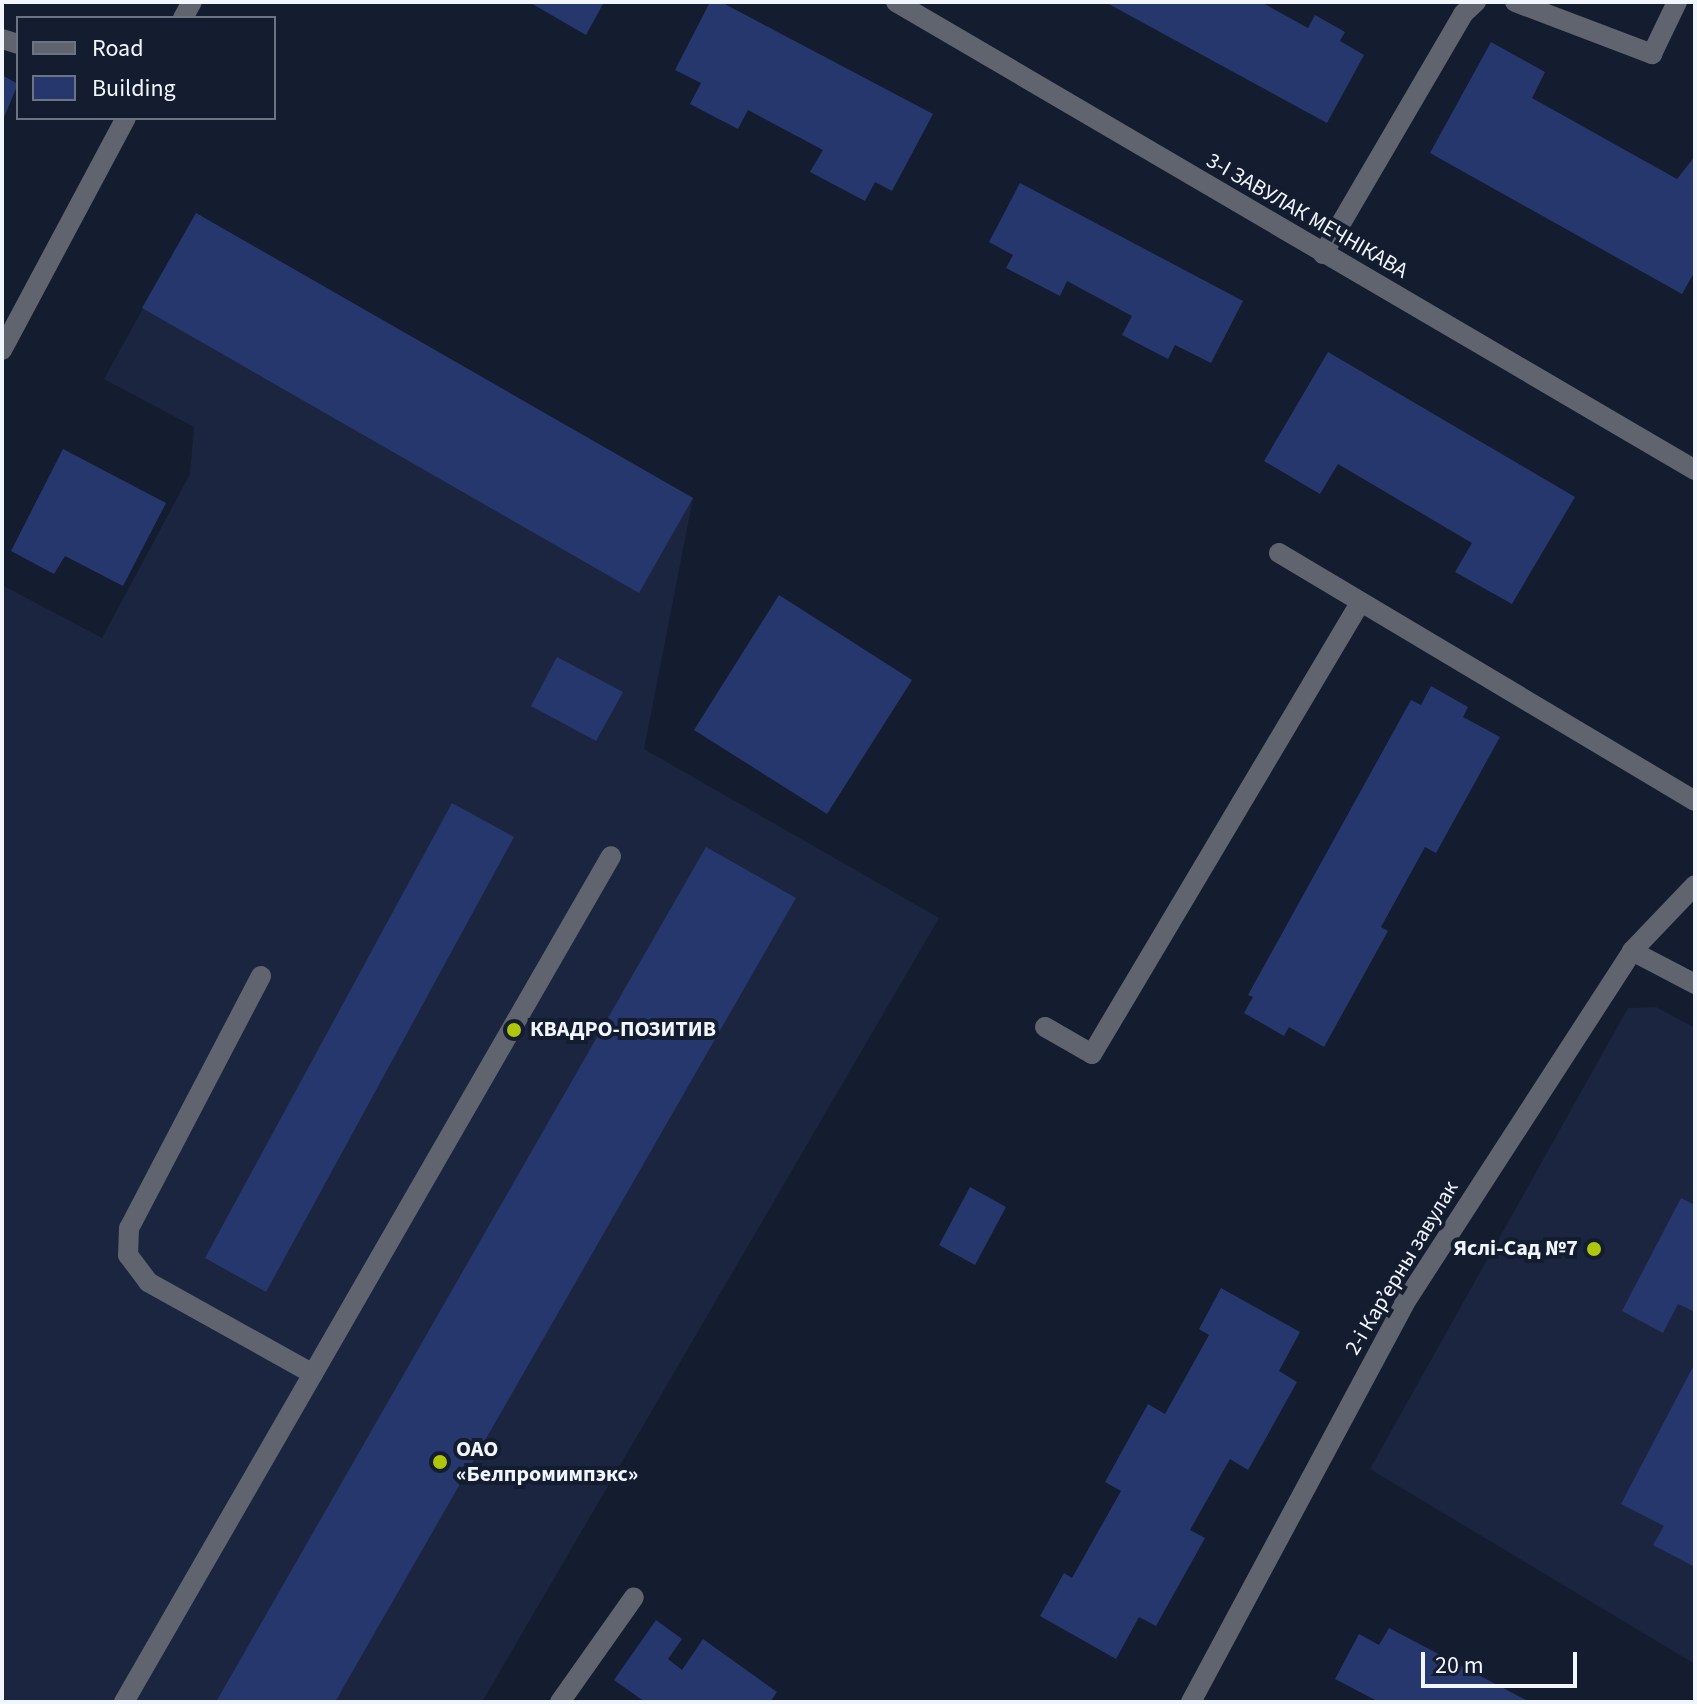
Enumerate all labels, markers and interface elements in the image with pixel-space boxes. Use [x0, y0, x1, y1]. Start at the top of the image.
legend [16, 16, 276, 120]
text: Road [92, 31, 144, 66]
text: Building [92, 71, 176, 106]
street label: 3-І ЗАВУЛАК МЕЧНІКАВА [1202, 148, 1412, 284]
place label: КВАДРО-ПОЗИТИВ [530, 1017, 716, 1043]
marker: КВАДРО-ПОЗИТИВ [505, 1021, 523, 1039]
street label: 2-і Карʼерны завулак [1340, 1176, 1464, 1360]
place label: Яслі-Сад №7 [1454, 1236, 1578, 1262]
marker: Яслі-Сад №7 [1585, 1240, 1603, 1258]
place label: ОАО «Белпромимпэкс» [456, 1436, 638, 1488]
marker: ОАО «Белпромимпэкс» [431, 1453, 449, 1471]
scale bar [1425, 1636, 1581, 1686]
text: 20 m [1435, 1648, 1484, 1683]

